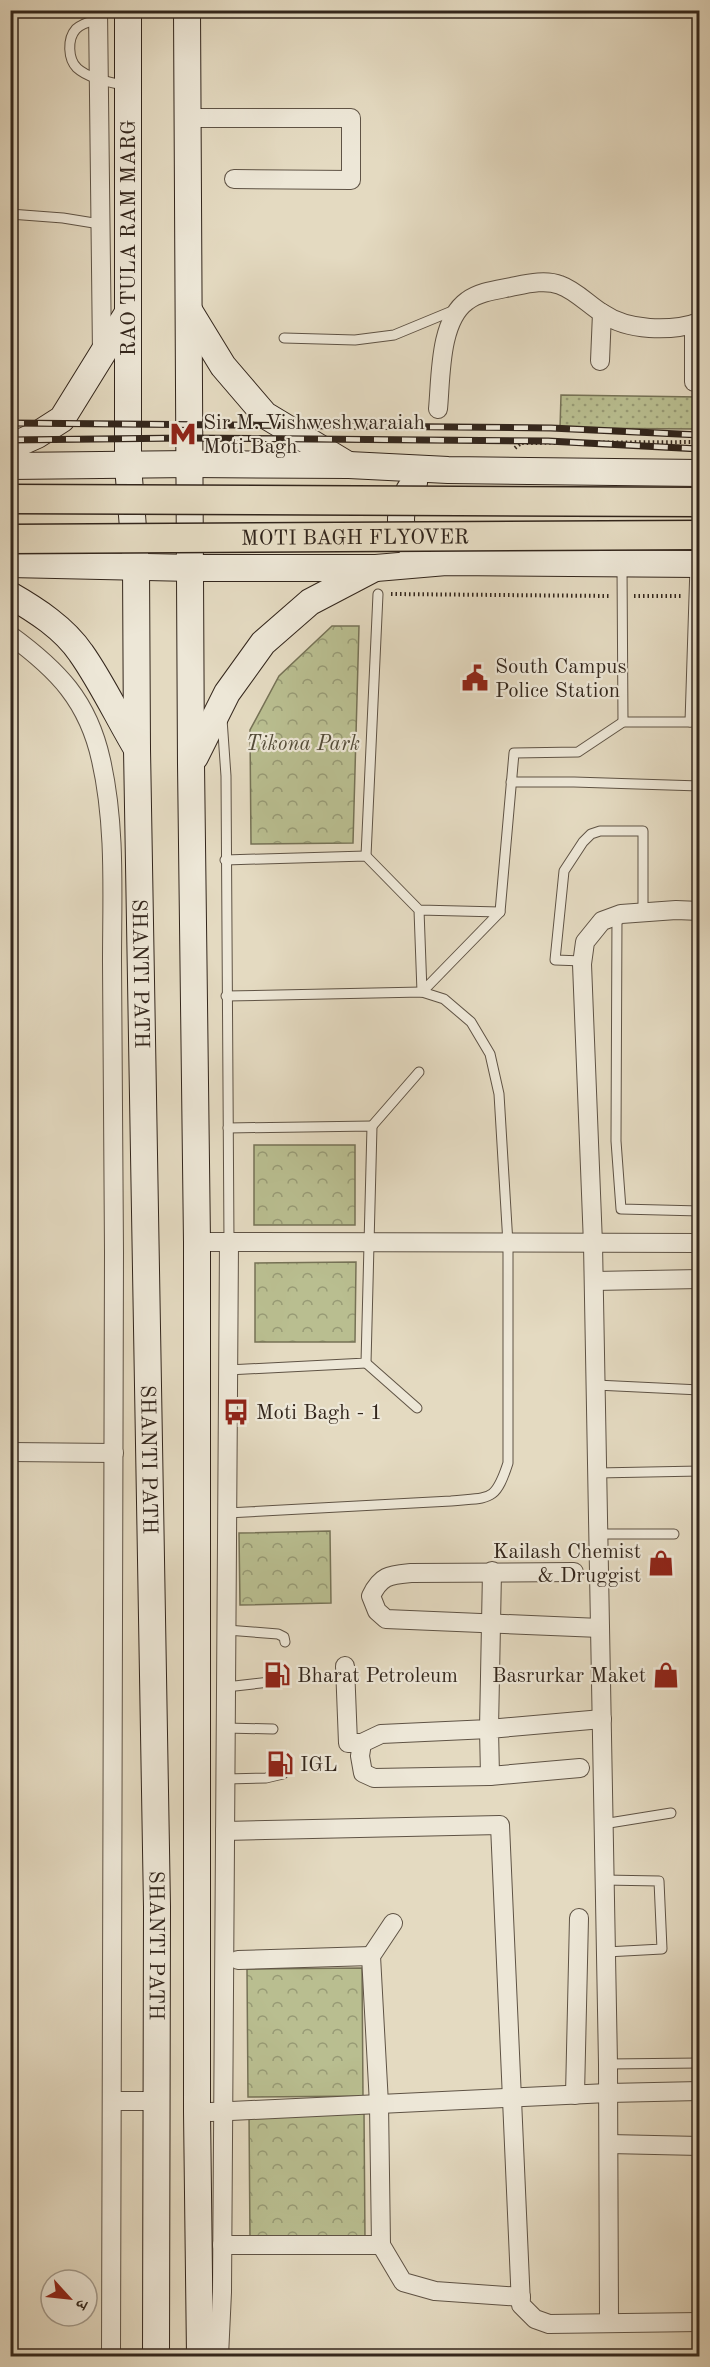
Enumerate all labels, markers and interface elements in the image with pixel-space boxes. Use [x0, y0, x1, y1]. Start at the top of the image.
street label: RAO TULA RAM MARG [119, 120, 140, 356]
place label: Sir M. Vishweshwaraiah Moti Bagh [203, 413, 425, 458]
metro station icon: Sir M. Vishweshwaraiah Moti Bagh [168, 419, 198, 449]
street label: MOTI BAGH FLYOVER [241, 527, 469, 550]
place label: South Campus Police Station [495, 657, 627, 702]
public building icon: South Campus Police Station [460, 663, 490, 693]
park label: Tikona Park [246, 734, 360, 755]
street label: SHANTI PATH [128, 899, 151, 1049]
street label: SHANTI PATH [136, 1385, 160, 1535]
bus stop icon: Moti Bagh - 1 [221, 1397, 251, 1427]
place label: Moti Bagh - 1 [256, 1403, 382, 1424]
place label: Kailash Chemist & Druggist [493, 1542, 641, 1587]
shop icon: Kailash Chemist & Druggist [646, 1548, 676, 1578]
fuel station icon: Bharat Petroleum [262, 1660, 292, 1690]
shop icon: Basrurkar Maket [651, 1660, 681, 1690]
place label: Bharat Petroleum [297, 1666, 458, 1687]
place label: Basrurkar Maket [492, 1666, 646, 1687]
fuel station icon: IGL [265, 1749, 295, 1779]
place label: IGL [300, 1755, 337, 1776]
street label: SHANTI PATH [144, 1871, 166, 2020]
north arrow [39, 2268, 99, 2328]
text: उ [71, 2296, 90, 2313]

